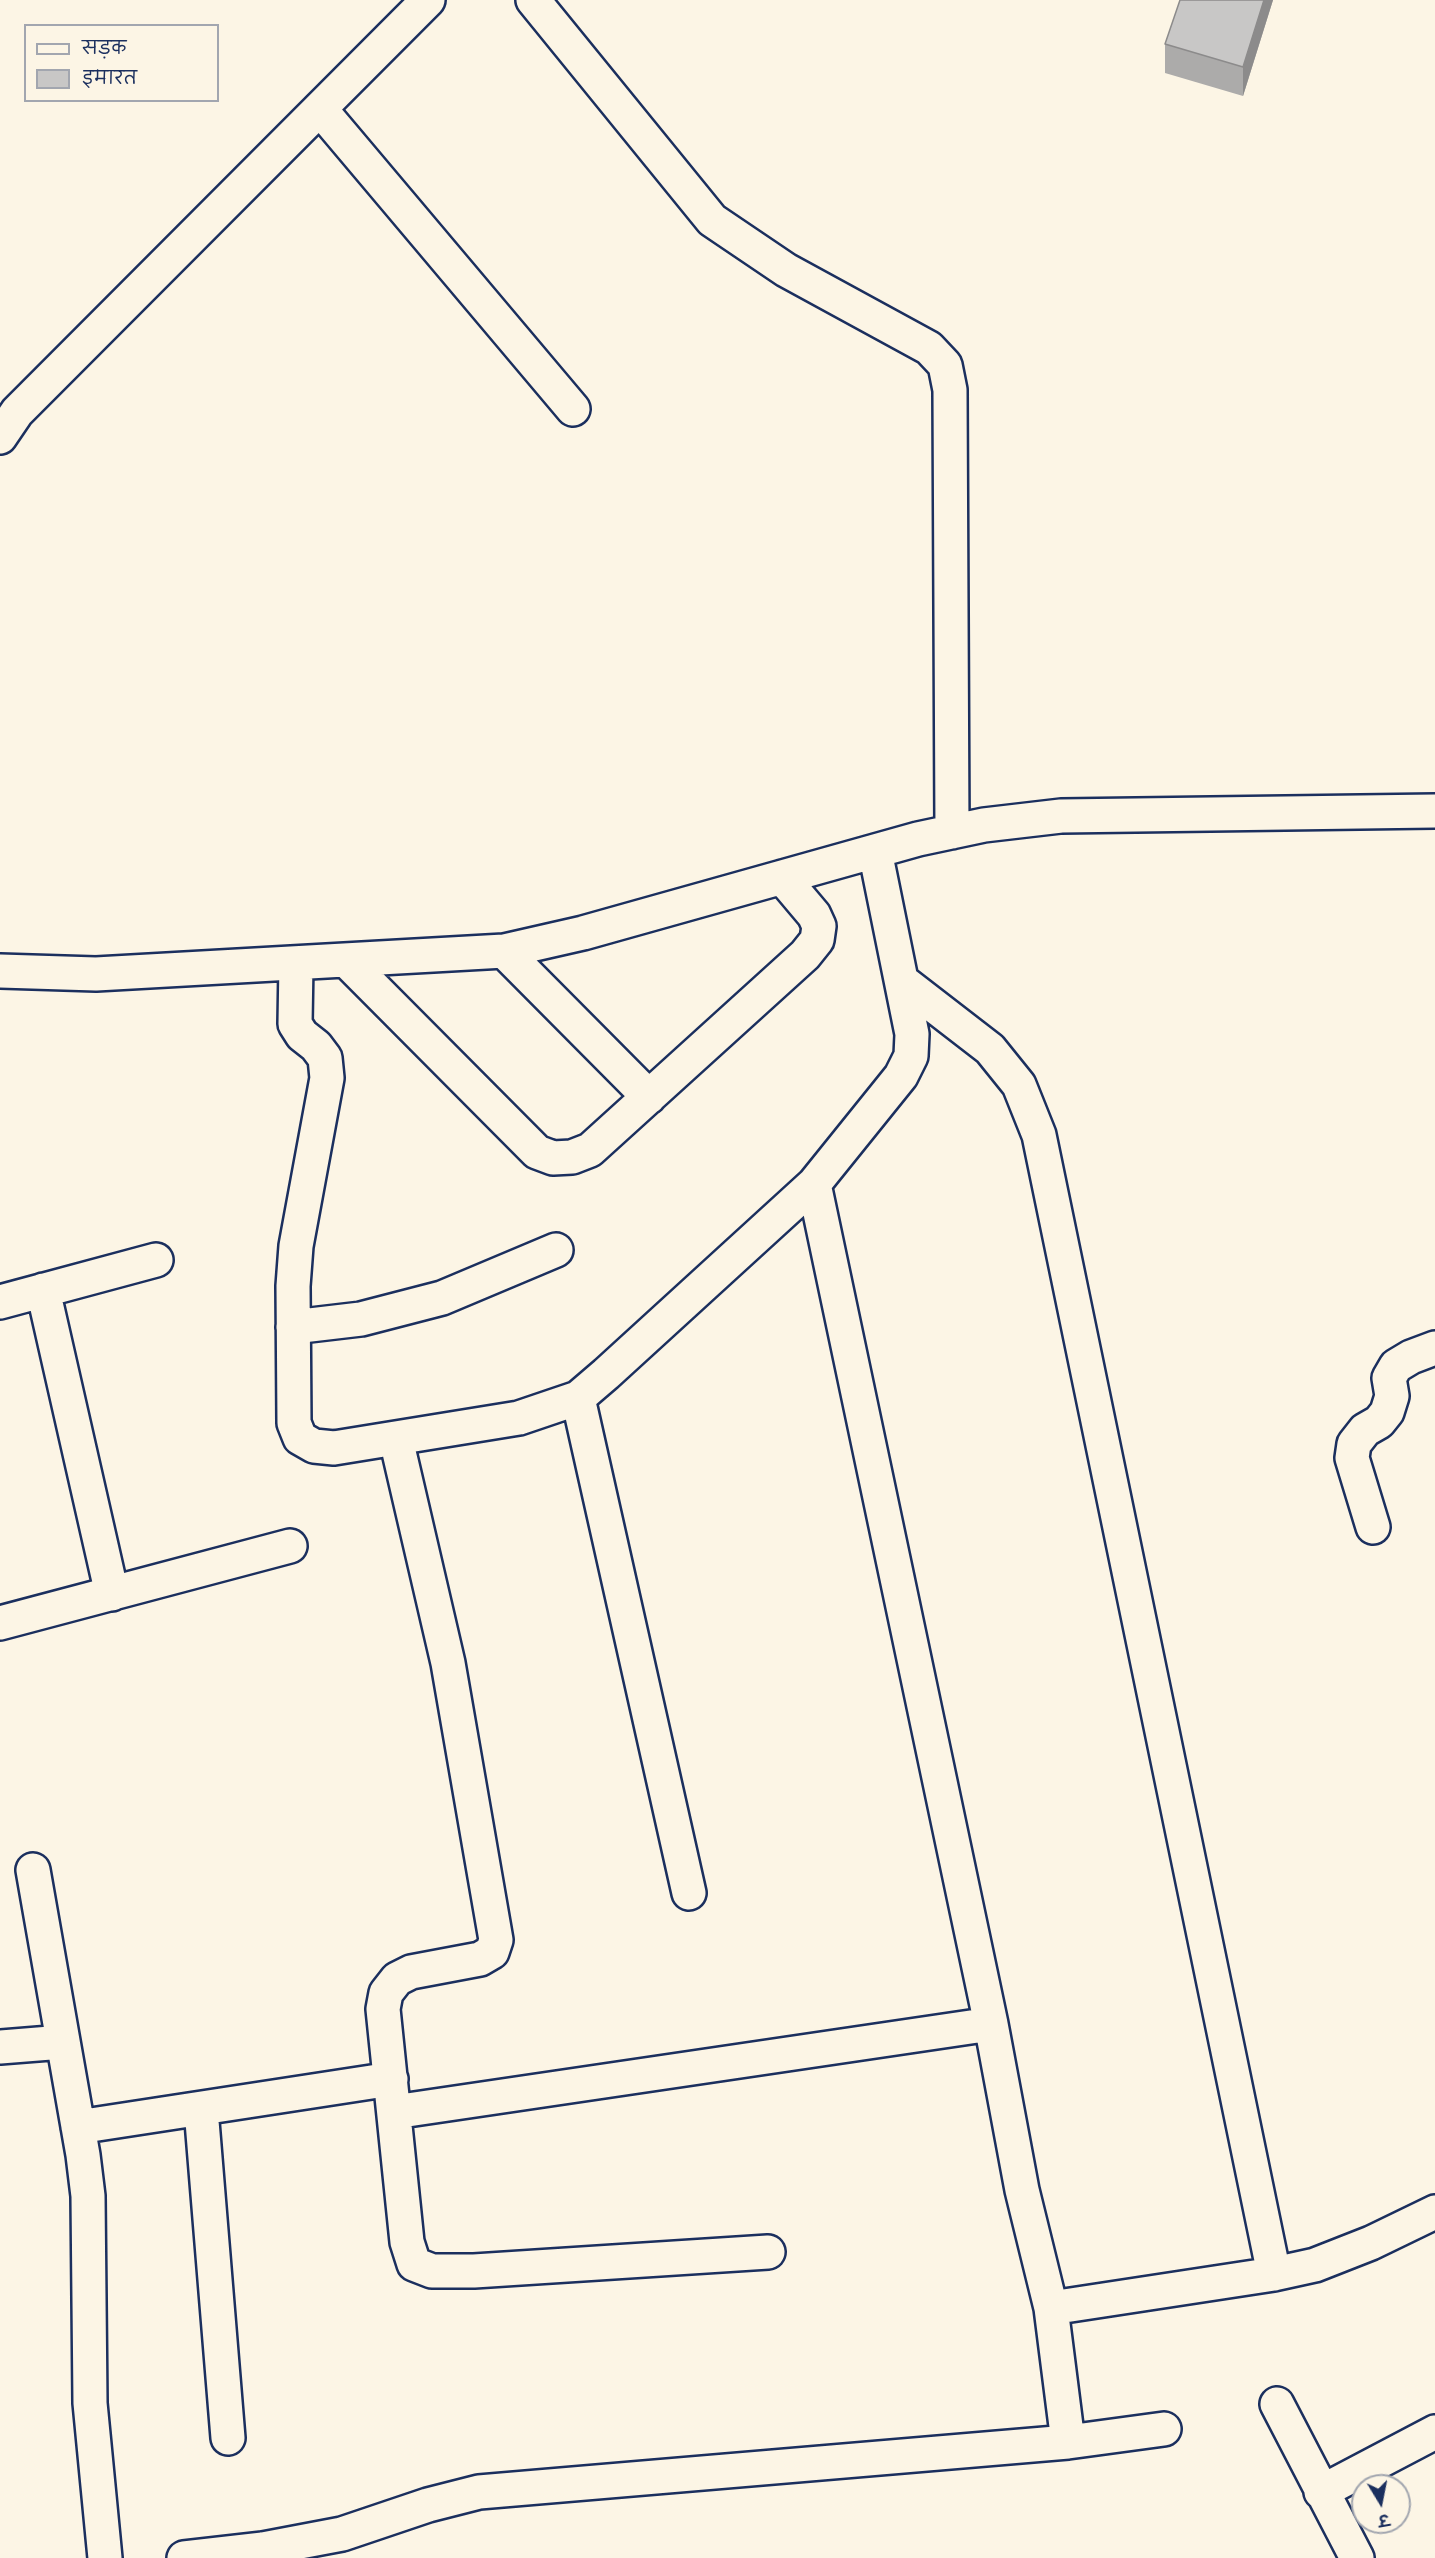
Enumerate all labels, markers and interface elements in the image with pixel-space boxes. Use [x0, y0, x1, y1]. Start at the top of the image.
legend [24, 24, 219, 102]
text: सड़क [82, 37, 126, 59]
text: इमारत [82, 67, 137, 89]
north arrow [1351, 2474, 1411, 2534]
text: उ [1377, 2510, 1391, 2531]

